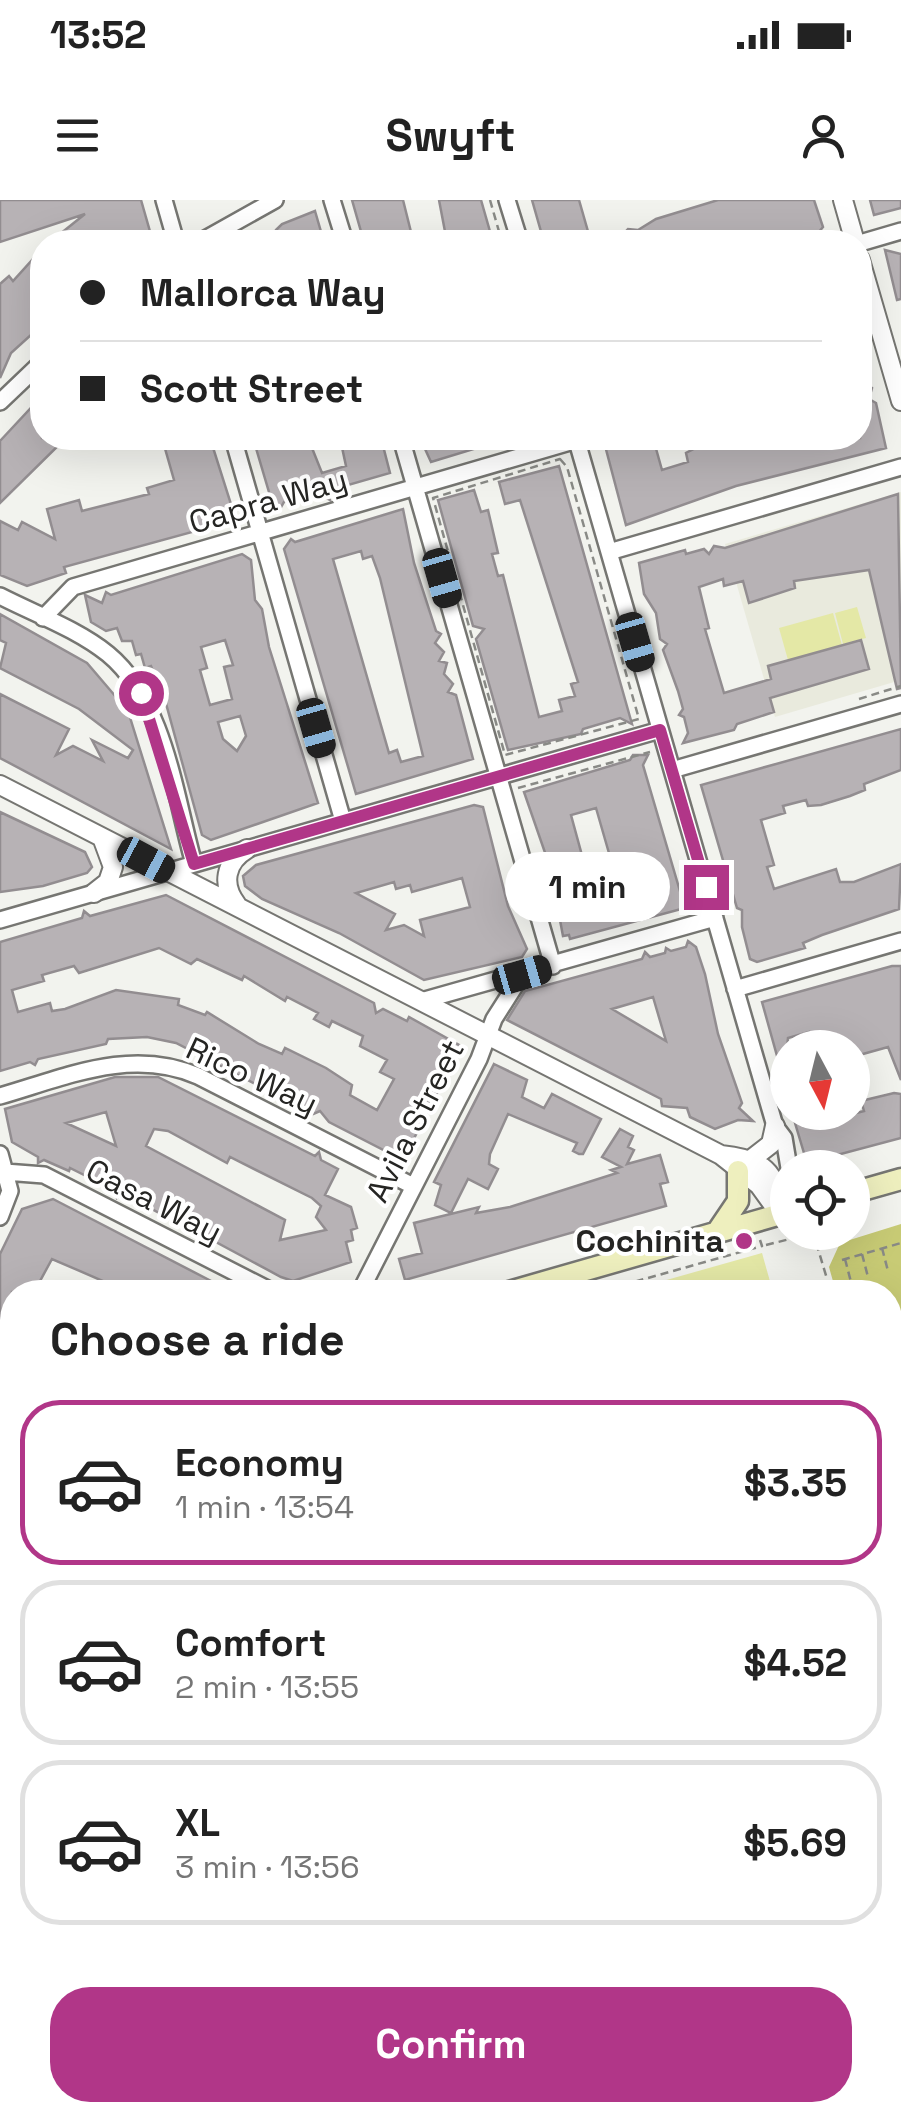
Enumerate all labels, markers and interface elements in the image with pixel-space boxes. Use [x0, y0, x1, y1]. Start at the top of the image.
text: 13:52 [50, 11, 147, 59]
text: Swyft [386, 107, 515, 164]
icon: menu [50, 108, 105, 163]
icon: person [796, 108, 851, 163]
text: Mallorca Way [140, 269, 386, 317]
text: Scott Street [140, 365, 363, 413]
street label: Capra Way [184, 459, 352, 543]
car [419, 545, 465, 611]
car [612, 609, 658, 675]
route start [119, 671, 164, 716]
car [293, 695, 339, 761]
car [112, 833, 180, 887]
callout: 1 min [506, 852, 671, 922]
route end [684, 865, 729, 910]
text: 1 min [548, 867, 627, 907]
car [489, 952, 555, 998]
street label: Rico Way [180, 1028, 324, 1124]
north arrow [770, 1030, 870, 1130]
map controls [770, 1030, 870, 1250]
street label: Avila Street [357, 1033, 473, 1209]
street label: Casa Way [79, 1150, 229, 1252]
button: locate [770, 1150, 870, 1250]
place label: Cochinita [576, 1221, 724, 1261]
marker: Cochinita [733, 1230, 755, 1252]
text: Choose a ride [50, 1311, 345, 1368]
icon: car [55, 1438, 145, 1528]
text: Economy [175, 1439, 344, 1487]
text: $3.35 [744, 1459, 847, 1507]
text: 1 min · 13:54 [175, 1487, 354, 1527]
icon: car [55, 1618, 145, 1708]
text: Comfort [175, 1619, 326, 1667]
text: $4.52 [743, 1639, 847, 1687]
text: 2 min · 13:55 [175, 1667, 359, 1707]
icon: car [55, 1798, 145, 1888]
text: XL [175, 1799, 220, 1847]
text: $5.69 [743, 1819, 847, 1867]
text: 3 min · 13:56 [175, 1847, 360, 1887]
button: Confirm [50, 1987, 852, 2102]

